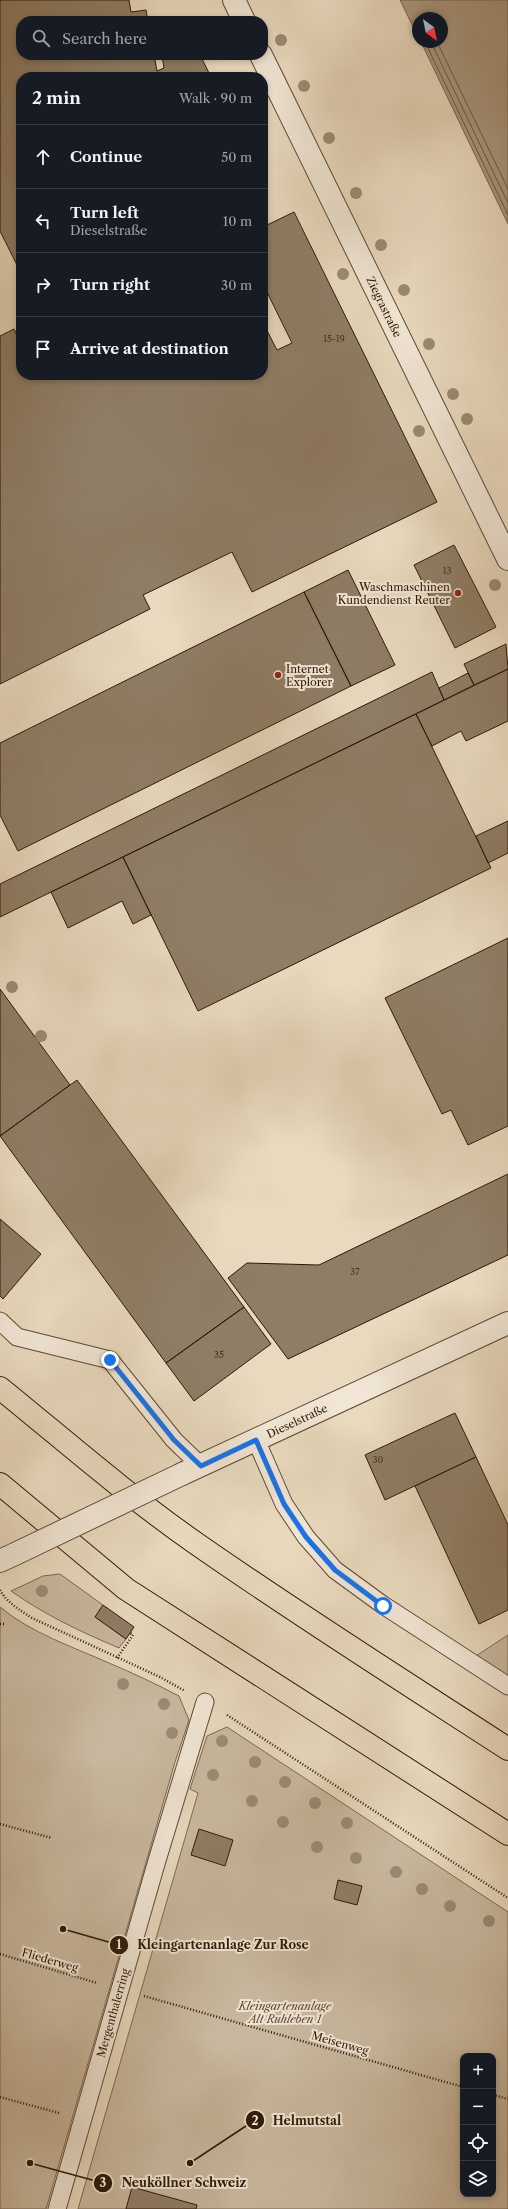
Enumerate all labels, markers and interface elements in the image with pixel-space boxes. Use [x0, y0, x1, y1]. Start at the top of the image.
north arrow [412, 12, 448, 48]
search box [16, 16, 268, 60]
icon: search [30, 27, 52, 49]
text: Search here [62, 29, 147, 48]
text: 2 min [32, 88, 81, 108]
text: Walk · 90 m [179, 90, 252, 106]
icon: ahead [32, 146, 54, 168]
text: Continue [70, 147, 142, 166]
text: 50 m [221, 149, 252, 165]
text: Turn left [70, 203, 139, 222]
icon: left [32, 210, 54, 232]
text: 10 m [223, 213, 252, 229]
text: Dieselstraße [70, 222, 147, 238]
icon: right [32, 274, 54, 296]
street label: Ziegrastraße [363, 274, 405, 340]
text: Turn right [70, 275, 150, 294]
text: 30 m [221, 277, 252, 293]
house number: 15-19 [323, 333, 345, 344]
icon: arrive [32, 338, 54, 360]
text: Arrive at destination [70, 339, 229, 358]
house number: 13 [443, 565, 451, 576]
place label: Waschmaschinen Kundendienst Reuter [338, 580, 450, 607]
marker: Waschmaschinen Kundendienst Reuter [453, 588, 463, 598]
place label: Internet Explorer [286, 662, 332, 689]
marker: Internet Explorer [273, 670, 283, 680]
house number: 37 [350, 1266, 360, 1277]
house number: 35 [214, 1349, 224, 1360]
route end [101, 1351, 119, 1369]
street label: Dieselstraße [264, 1401, 330, 1441]
house number: 30 [373, 1454, 384, 1465]
route start [374, 1597, 392, 1615]
callout: Kleingartenanlage Zur Rose [109, 1933, 317, 1957]
text: 1 [116, 1937, 122, 1952]
text: Kleingartenanlage Zur Rose [137, 1937, 309, 1952]
street label: Fliederweg [20, 1945, 80, 1975]
street label: Mergenthalerring [94, 1967, 132, 2059]
park label: Kleingartenanlage Alt Ruhleben 1 [238, 1999, 332, 2026]
street label: Meisenweg [310, 2028, 370, 2058]
map controls [460, 2053, 496, 2197]
button: + [460, 2053, 496, 2089]
button: − [460, 2089, 496, 2125]
callout: Helmutstal [245, 2108, 350, 2132]
text: 2 [251, 2113, 259, 2128]
text: Helmutstal [273, 2113, 341, 2128]
button: locate [460, 2125, 496, 2161]
button: layers [460, 2161, 496, 2197]
callout: Neuköllner Schweiz [93, 2171, 254, 2195]
text: 3 [100, 2175, 107, 2190]
text: Neuköllner Schweiz [122, 2175, 247, 2190]

